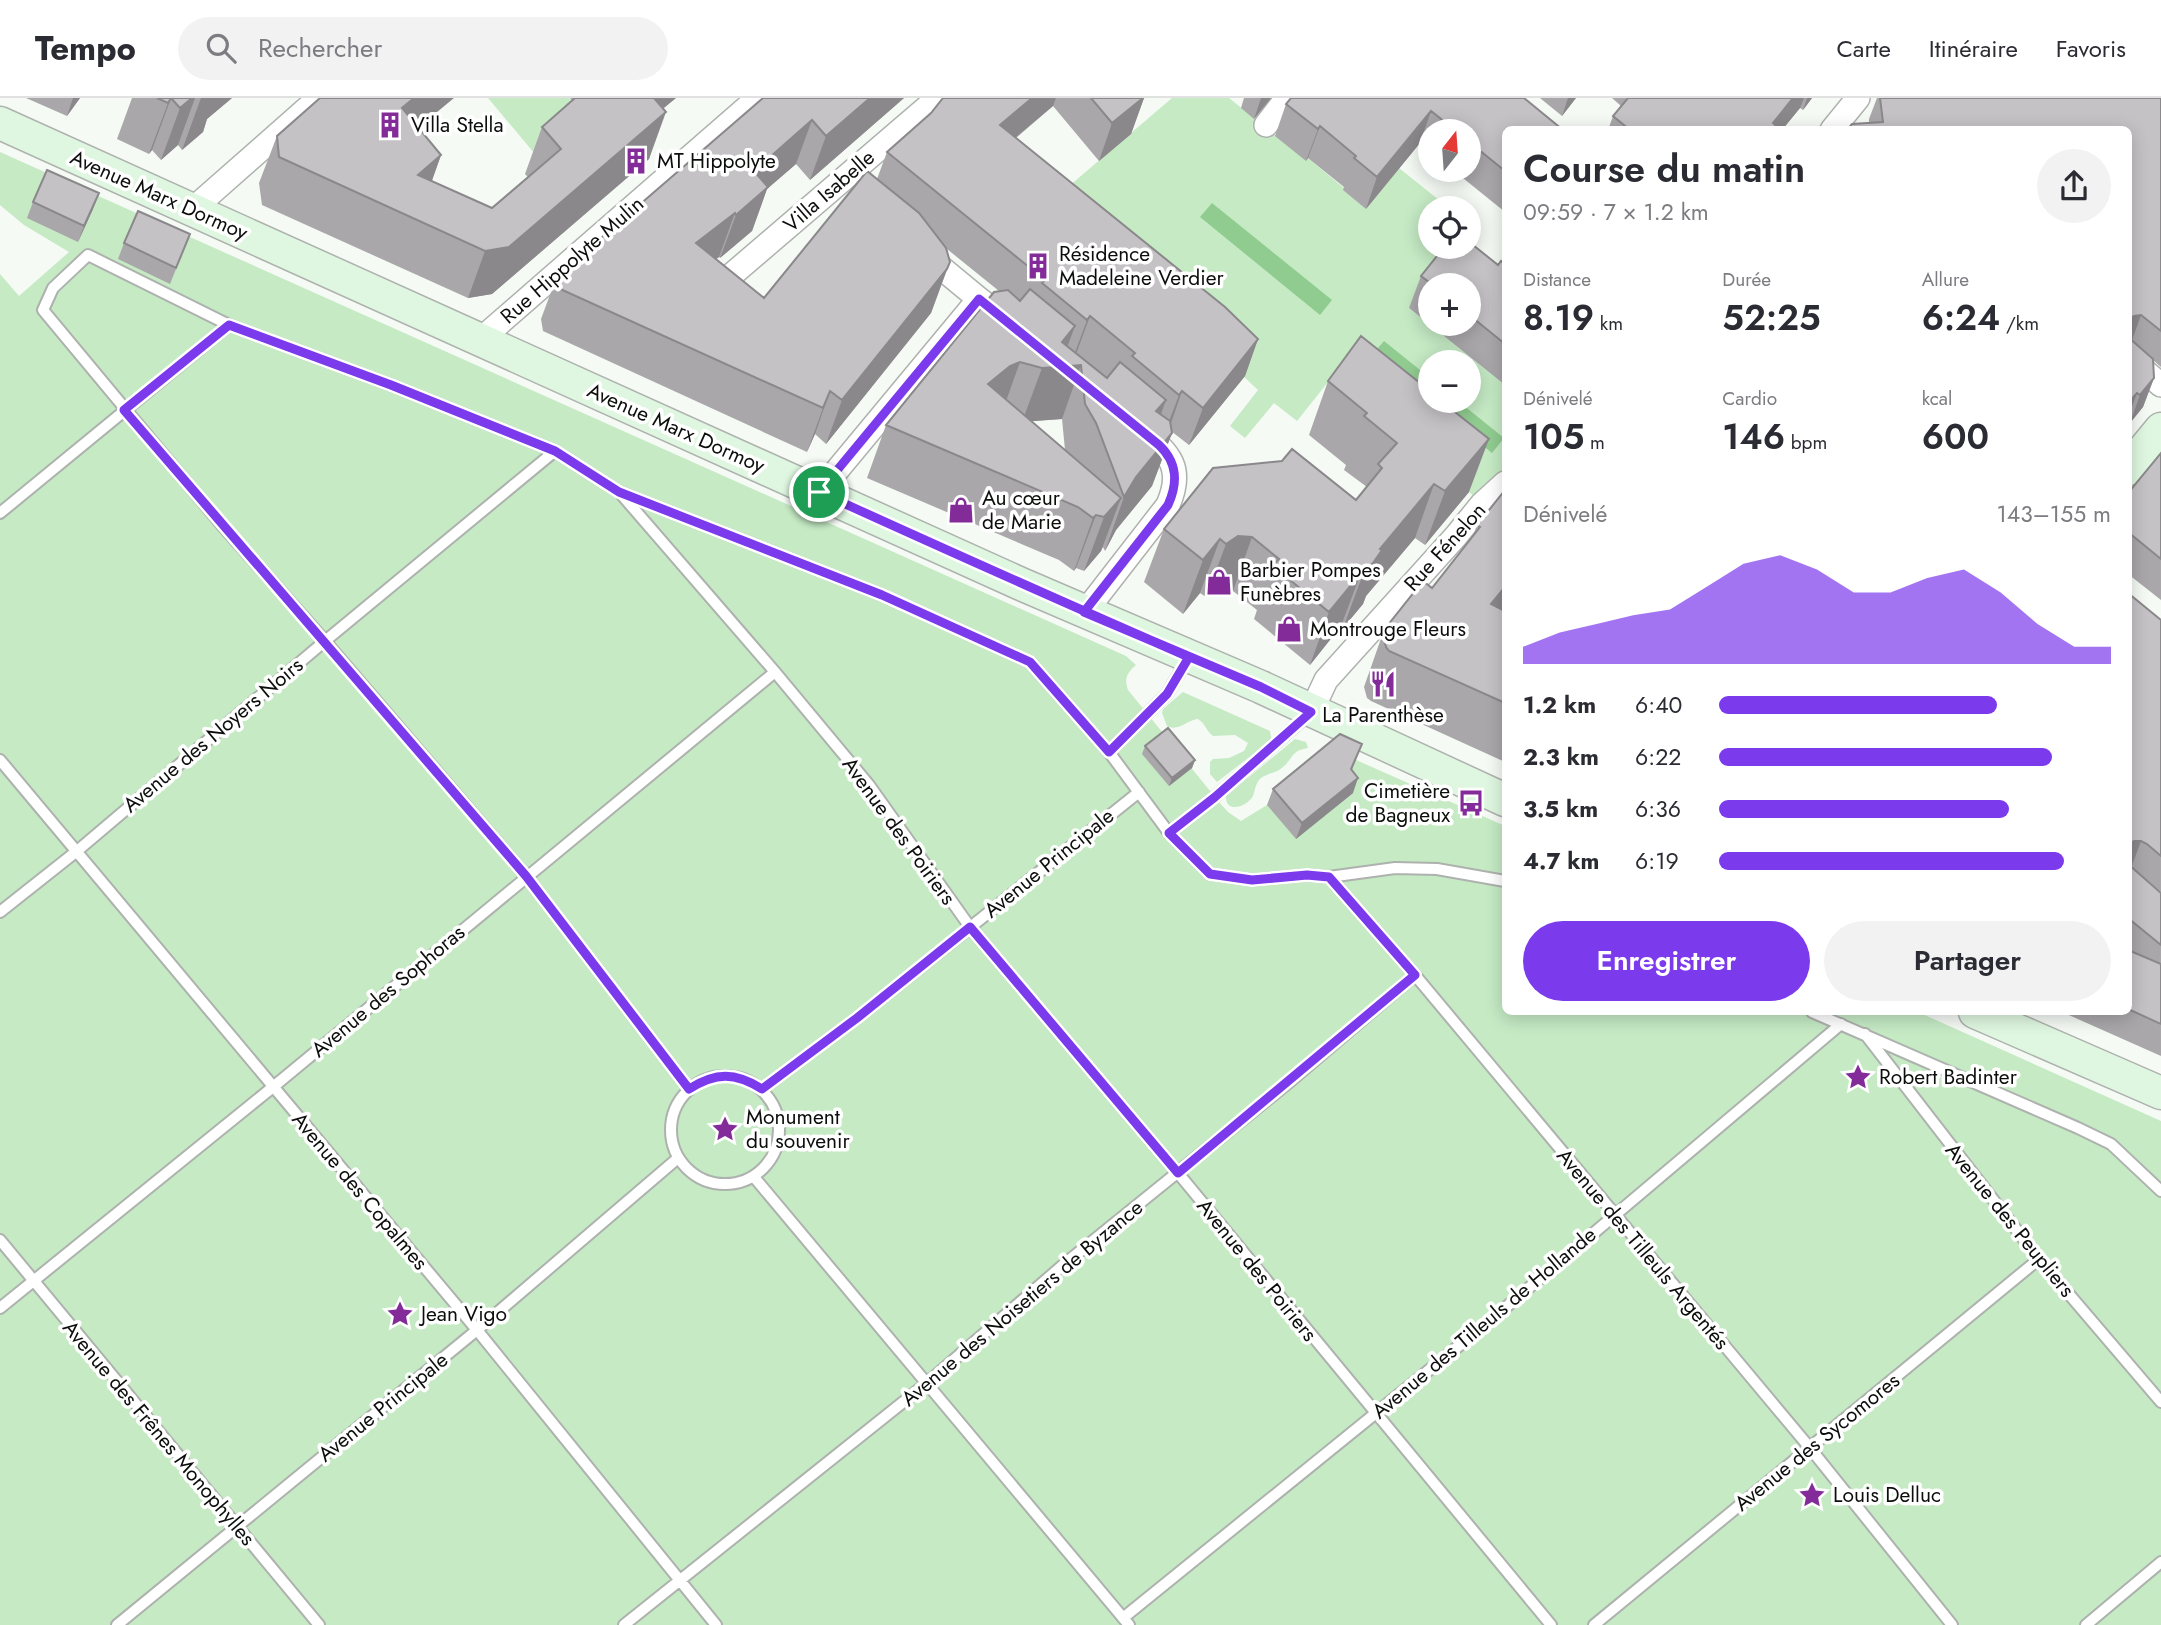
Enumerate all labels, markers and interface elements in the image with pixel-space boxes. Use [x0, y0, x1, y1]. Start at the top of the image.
search box [178, 17, 668, 80]
text: Tempo [35, 25, 136, 72]
icon: search [202, 29, 240, 67]
text: Rechercher [258, 29, 382, 67]
text: Carte [1836, 31, 1891, 66]
text: Itinéraire [1929, 31, 2018, 66]
text: Favoris [2056, 31, 2126, 66]
building icon: Villa Stella [375, 110, 405, 140]
place label: Villa Stella [411, 110, 504, 140]
north arrow [1418, 119, 1480, 182]
map controls [1418, 119, 1481, 413]
text: Course du matin [1523, 141, 1805, 196]
street label: Avenue Marx Dormoy [65, 142, 253, 248]
street label: Villa Isabelle [777, 143, 881, 239]
building icon: MT Hippolyte [621, 146, 651, 176]
place label: MT Hippolyte [657, 146, 776, 176]
button: share [2037, 149, 2111, 223]
street label: Rue Hippolyte Mulin [494, 189, 650, 331]
text: 09:59 · 7 × 1.2 km [1523, 195, 1709, 229]
button: locate [1418, 196, 1481, 259]
place label: Résidence Madeleine Verdier [1059, 239, 1225, 293]
building icon: Résidence Madeleine Verdier [1023, 251, 1053, 281]
text: Distance [1523, 266, 1591, 293]
text: Durée [1722, 266, 1771, 293]
text: Allure [1922, 266, 1969, 293]
button: + [1418, 273, 1481, 336]
text: 8.19 [1523, 293, 1594, 343]
text: 52:25 [1722, 293, 1821, 343]
text: 6:24 [1922, 293, 2000, 343]
text: km [1594, 310, 1623, 337]
text: /km [2000, 310, 2039, 337]
button: − [1418, 350, 1481, 413]
street label: Avenue Marx Dormoy [582, 375, 770, 481]
text: Dénivelé [1523, 385, 1593, 412]
text: Cardio [1722, 385, 1777, 412]
text: kcal [1922, 385, 1952, 412]
text: 105 [1523, 412, 1584, 462]
text: 146 [1722, 412, 1785, 462]
text: 600 [1922, 412, 1989, 462]
text: m [1584, 429, 1605, 456]
text: bpm [1785, 429, 1827, 456]
pin [789, 462, 849, 522]
icon: arrive [800, 473, 838, 511]
place label: Au cœur de Marie [982, 483, 1062, 537]
shop icon: Au cœur de Marie [946, 495, 976, 525]
street label: Rue Fénelon [1397, 496, 1493, 598]
text: Dénivelé [1523, 497, 1607, 531]
text: 143–155 m [1997, 497, 2111, 531]
place label: Barbier Pompes Funèbres [1240, 555, 1381, 609]
shop icon: Barbier Pompes Funèbres [1204, 567, 1234, 597]
shop icon: Montrouge Fleurs [1274, 614, 1304, 644]
place label: Montrouge Fleurs [1310, 614, 1466, 644]
street label: Avenue des Noyers Noirs [116, 650, 310, 820]
restaurant icon: La Parenthèse [1368, 669, 1398, 699]
text: 1.2 km [1523, 688, 1596, 722]
text: 6:40 [1635, 688, 1682, 722]
place label: La Parenthèse [1322, 700, 1444, 730]
text: 2.3 km [1523, 740, 1599, 774]
text: 6:22 [1635, 740, 1681, 774]
street label: Avenue des Poiriers [835, 751, 963, 911]
place label: Cimetière de Bagneux [1345, 776, 1450, 830]
bus stop icon: Cimetière de Bagneux [1456, 788, 1486, 818]
text: 3.5 km [1523, 792, 1598, 826]
text: 6:36 [1635, 792, 1681, 826]
street label: Avenue Principale [977, 801, 1121, 925]
text: 4.7 km [1523, 844, 1599, 878]
text: 6:19 [1635, 844, 1679, 878]
street label: Avenue des Sophoras [305, 918, 471, 1064]
button: Enregistrer [1523, 921, 1810, 1001]
button: Partager [1824, 921, 2111, 1001]
place icon: Robert Badinter [1843, 1062, 1873, 1092]
place label: Robert Badinter [1879, 1062, 2018, 1092]
place label: Monument du souvenir [746, 1102, 850, 1156]
street label: Avenue des Copalmes [285, 1106, 435, 1276]
place icon: Monument du souvenir [710, 1114, 740, 1144]
street label: Avenue des Peupliers [1938, 1136, 2082, 1304]
street label: Avenue des Tilleuls Argentés [1550, 1142, 1736, 1356]
street label: Avenue des Poiriers [1190, 1192, 1324, 1348]
street label: Avenue des Noisetiers de Byzance [895, 1193, 1149, 1413]
street label: Avenue des Tilleuls de Hollande [1365, 1220, 1603, 1426]
place icon: Jean Vigo [385, 1299, 415, 1329]
place label: Jean Vigo [418, 1299, 507, 1329]
street label: Avenue des Frênes Monophylles [56, 1314, 262, 1552]
street label: Avenue Principale [311, 1345, 455, 1469]
street label: Avenue des Sycomores [1728, 1366, 1906, 1518]
place icon: Louis Delluc [1797, 1480, 1827, 1510]
place label: Louis Delluc [1833, 1480, 1941, 1510]

